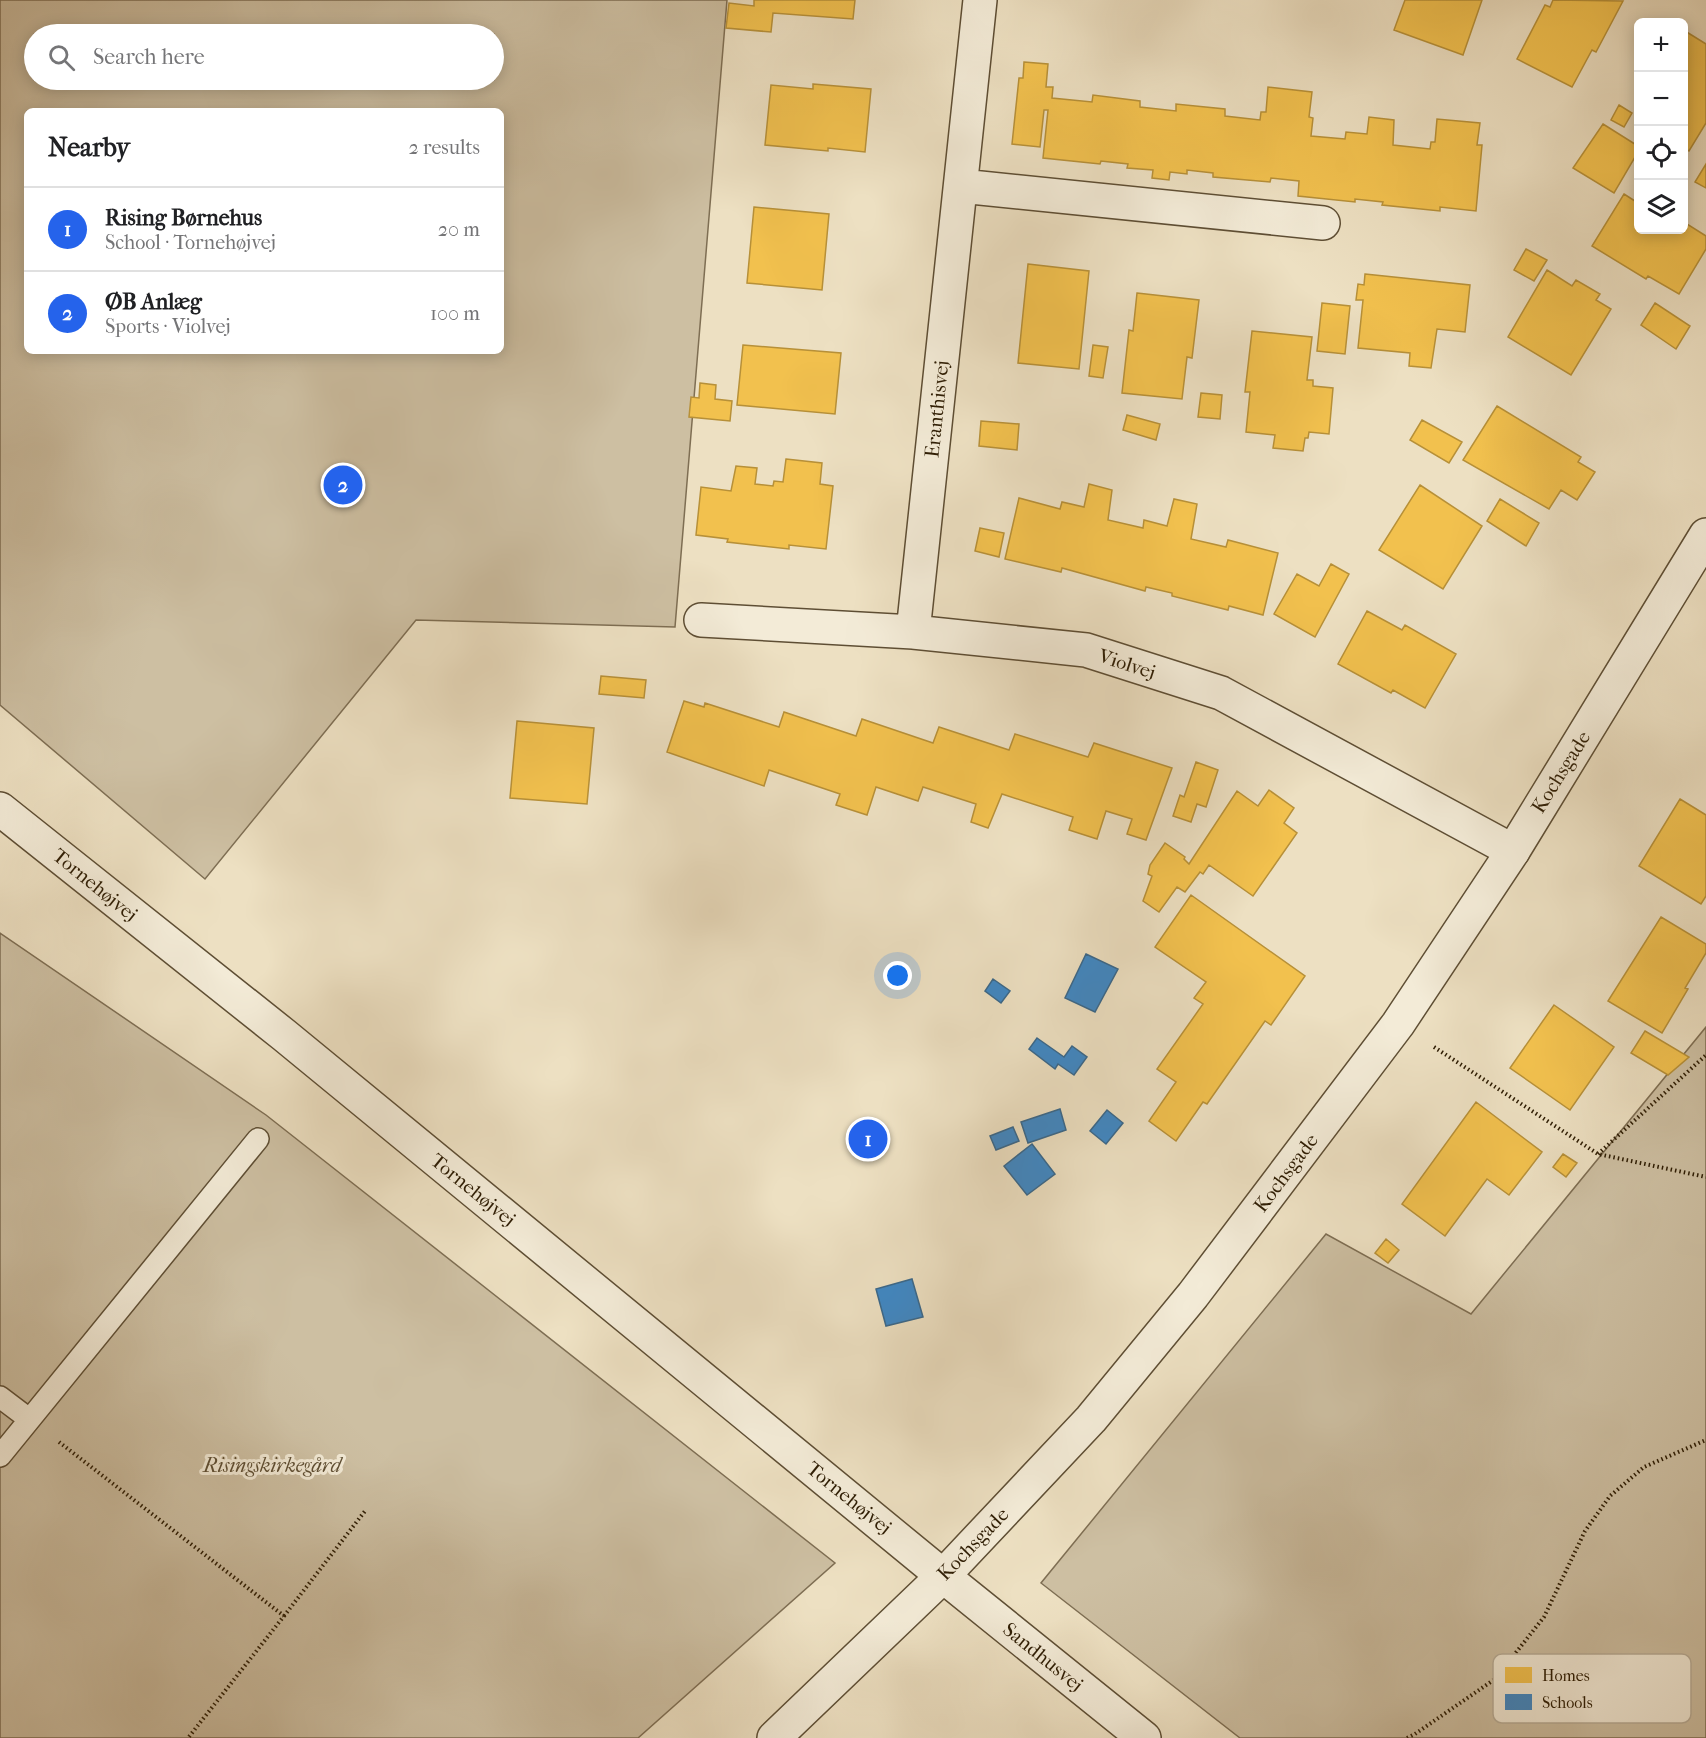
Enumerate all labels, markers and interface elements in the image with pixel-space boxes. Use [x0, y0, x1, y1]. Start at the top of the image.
map controls [1634, 18, 1688, 234]
button: + [1634, 18, 1688, 72]
search box [24, 24, 504, 90]
icon: search [45, 41, 78, 74]
text: Search here [93, 44, 205, 70]
button: − [1634, 72, 1688, 126]
button: locate [1634, 126, 1688, 180]
text: Nearby [48, 132, 130, 163]
text: 2 results [409, 136, 480, 159]
button: layers [1634, 180, 1688, 234]
text: Rising Børnehus [105, 205, 262, 231]
text: 1 [64, 218, 71, 241]
text: 20 m [438, 218, 480, 241]
text: School · Tornehøjvej [105, 231, 276, 254]
text: ØB Anlæg [105, 289, 202, 315]
text: 2 [62, 302, 73, 325]
text: 100 m [430, 302, 480, 325]
text: Sports · Violvej [105, 315, 231, 338]
street label: Eranthisvej [920, 359, 954, 459]
pin: 2 [324, 462, 362, 508]
street label: Violvej [1095, 644, 1158, 684]
street label: Kochsgade [1527, 727, 1595, 817]
street label: Tornehøjvej [48, 844, 142, 926]
your location [883, 961, 912, 990]
pin: 1 [848, 1116, 888, 1162]
street label: Kochsgade [1249, 1129, 1323, 1217]
street label: Tornehøjvej [426, 1149, 520, 1231]
park label: Risingskirkegård [201, 1454, 344, 1477]
street label: Tornehøjvej [802, 1457, 896, 1539]
street label: Kochsgade [933, 1503, 1013, 1585]
street label: Sandhusvej [998, 1618, 1088, 1696]
legend [1493, 1654, 1691, 1723]
text: Homes [1542, 1666, 1590, 1685]
text: Schools [1542, 1693, 1593, 1712]

